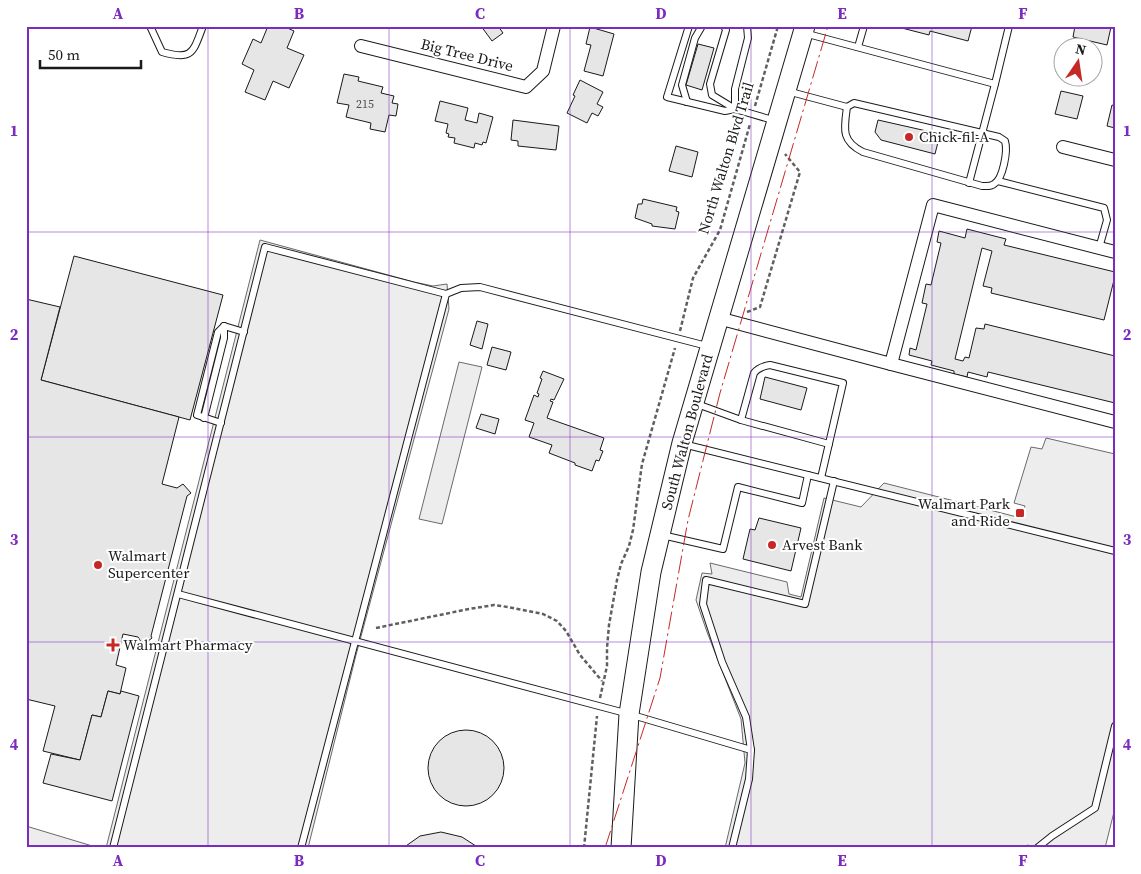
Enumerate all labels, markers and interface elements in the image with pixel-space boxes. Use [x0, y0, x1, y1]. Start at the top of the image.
text: A [113, 2, 124, 24]
text: B [294, 2, 305, 24]
text: C [475, 2, 485, 24]
text: D [655, 2, 667, 24]
text: E [837, 2, 847, 24]
text: F [1018, 2, 1028, 24]
street label: Big Tree Drive [419, 33, 516, 76]
scale bar [40, 38, 141, 70]
north arrow [1054, 38, 1104, 88]
text: N [1074, 38, 1088, 60]
text: 50 m [48, 44, 80, 65]
street label: North Walton Blvd Trail [692, 79, 759, 236]
house number: 215 [356, 96, 374, 112]
text: 1 [10, 119, 18, 141]
text: 1 [1123, 119, 1131, 141]
place label: Chick-fil-A [919, 126, 989, 147]
marker: Chick-fil-A [903, 131, 915, 143]
text: 2 [10, 323, 19, 345]
text: 2 [1123, 323, 1132, 345]
street label: South Walton Boulevard [656, 351, 718, 512]
place label: Walmart Park and Ride [918, 493, 1011, 531]
marker: Walmart Park and Ride [1014, 507, 1026, 519]
text: 3 [10, 528, 19, 550]
text: 3 [1123, 528, 1132, 550]
place label: Arvest Bank [782, 534, 863, 555]
marker: Arvest Bank [766, 539, 778, 551]
place label: Walmart Supercenter [108, 545, 190, 583]
marker: Walmart Supercenter [92, 559, 104, 571]
place label: Walmart Pharmacy [123, 634, 253, 655]
marker: Walmart Pharmacy [107, 639, 119, 651]
text: 4 [10, 733, 19, 755]
text: 4 [1123, 733, 1132, 755]
text: A [113, 849, 124, 871]
text: B [294, 849, 305, 871]
text: C [475, 849, 485, 871]
text: D [655, 849, 667, 871]
text: E [837, 849, 847, 871]
text: F [1018, 849, 1028, 871]

